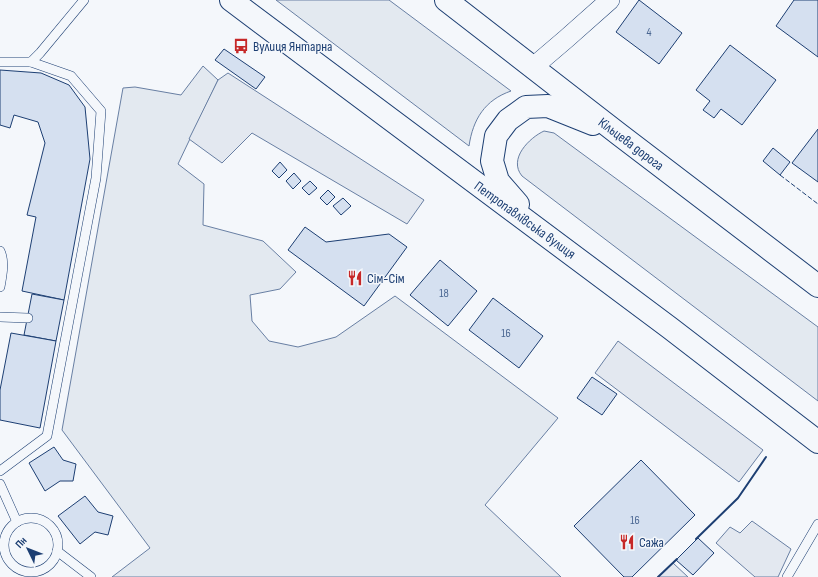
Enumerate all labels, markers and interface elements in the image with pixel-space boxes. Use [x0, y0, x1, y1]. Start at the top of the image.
house number: 4 [646, 25, 652, 40]
bus stop icon: Вулиця Янтарна [232, 37, 250, 55]
place label: Вулиця Янтарна [253, 38, 333, 55]
street label: Кільцева дорога [595, 114, 667, 174]
street label: Петропавлівська вулиця [471, 178, 579, 262]
restaurant icon: Сім-Сім [346, 269, 364, 287]
place label: Сім-Сім [367, 270, 405, 287]
house number: 18 [439, 286, 449, 301]
house number: 16 [501, 326, 511, 341]
house number: 16 [630, 513, 640, 528]
north arrow [8, 529, 48, 569]
restaurant icon: Сажа [618, 533, 636, 551]
text: Пн [13, 534, 30, 551]
place label: Сажа [639, 534, 664, 551]

